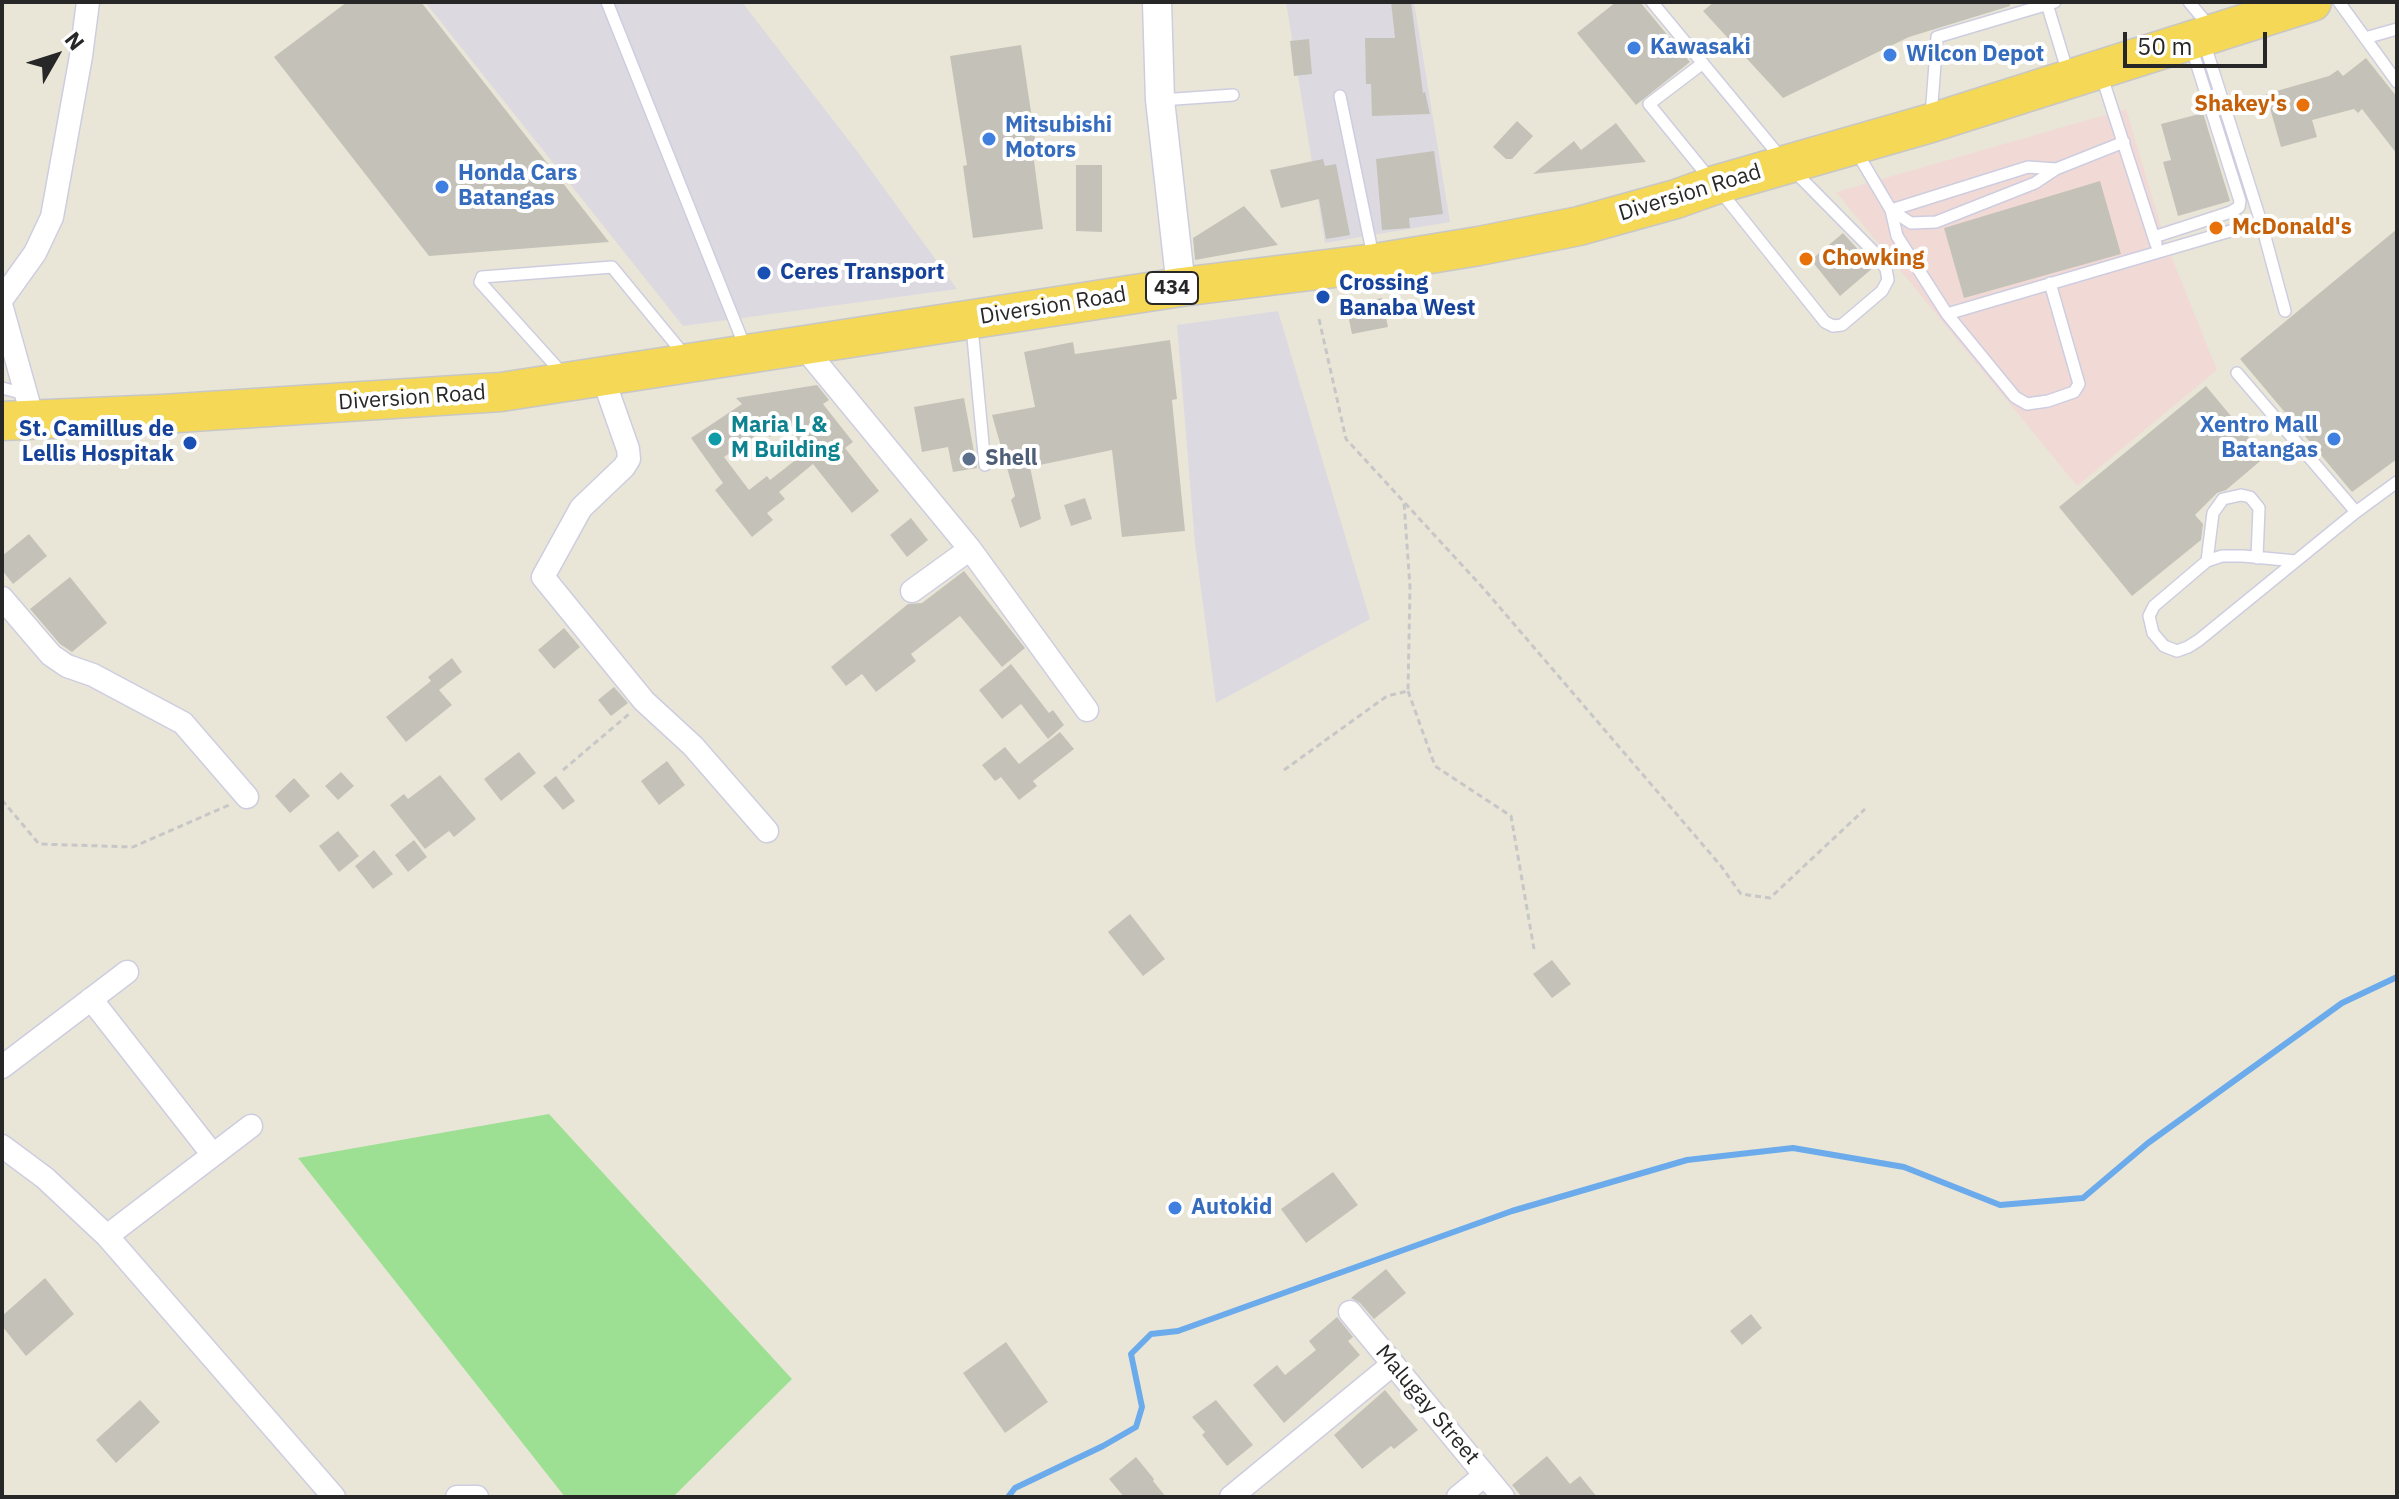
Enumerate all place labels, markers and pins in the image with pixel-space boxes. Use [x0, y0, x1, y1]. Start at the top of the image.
place label: Kawasaki [1650, 35, 1751, 61]
marker: Kawasaki [1625, 39, 1643, 57]
place label: Wilcon Depot [1906, 42, 2044, 68]
marker: Wilcon Depot [1881, 46, 1899, 64]
place label: Shakey's [2194, 92, 2287, 118]
marker: Shakey's [2294, 96, 2312, 114]
place label: Mitsubishi Motors [1005, 113, 1112, 164]
marker: Mitsubishi Motors [980, 130, 998, 148]
place label: Honda Cars Batangas [458, 161, 577, 212]
marker: Honda Cars Batangas [433, 178, 451, 196]
place label: McDonald's [2232, 215, 2352, 241]
marker: McDonald's [2207, 219, 2225, 237]
place label: Chowking [1822, 246, 1924, 272]
marker: Chowking [1797, 250, 1815, 268]
place label: Ceres Transport [780, 260, 944, 286]
marker: Ceres Transport [755, 264, 773, 282]
place label: Crossing Banaba West [1339, 271, 1475, 322]
marker: Crossing Banaba West [1314, 288, 1332, 306]
place label: Maria L & M Building [731, 413, 840, 464]
place label: Xentro Mall Batangas [2200, 413, 2318, 464]
place label: St. Camillus de Lellis Hospitak [19, 417, 174, 468]
marker: Maria L & M Building [706, 430, 724, 448]
marker: Xentro Mall Batangas [2325, 430, 2343, 448]
marker: St. Camillus de Lellis Hospitak [181, 434, 199, 452]
place label: Shell [985, 446, 1037, 472]
marker: Shell [960, 450, 978, 468]
place label: Autokid [1191, 1195, 1272, 1221]
marker: Autokid [1166, 1199, 1184, 1217]

